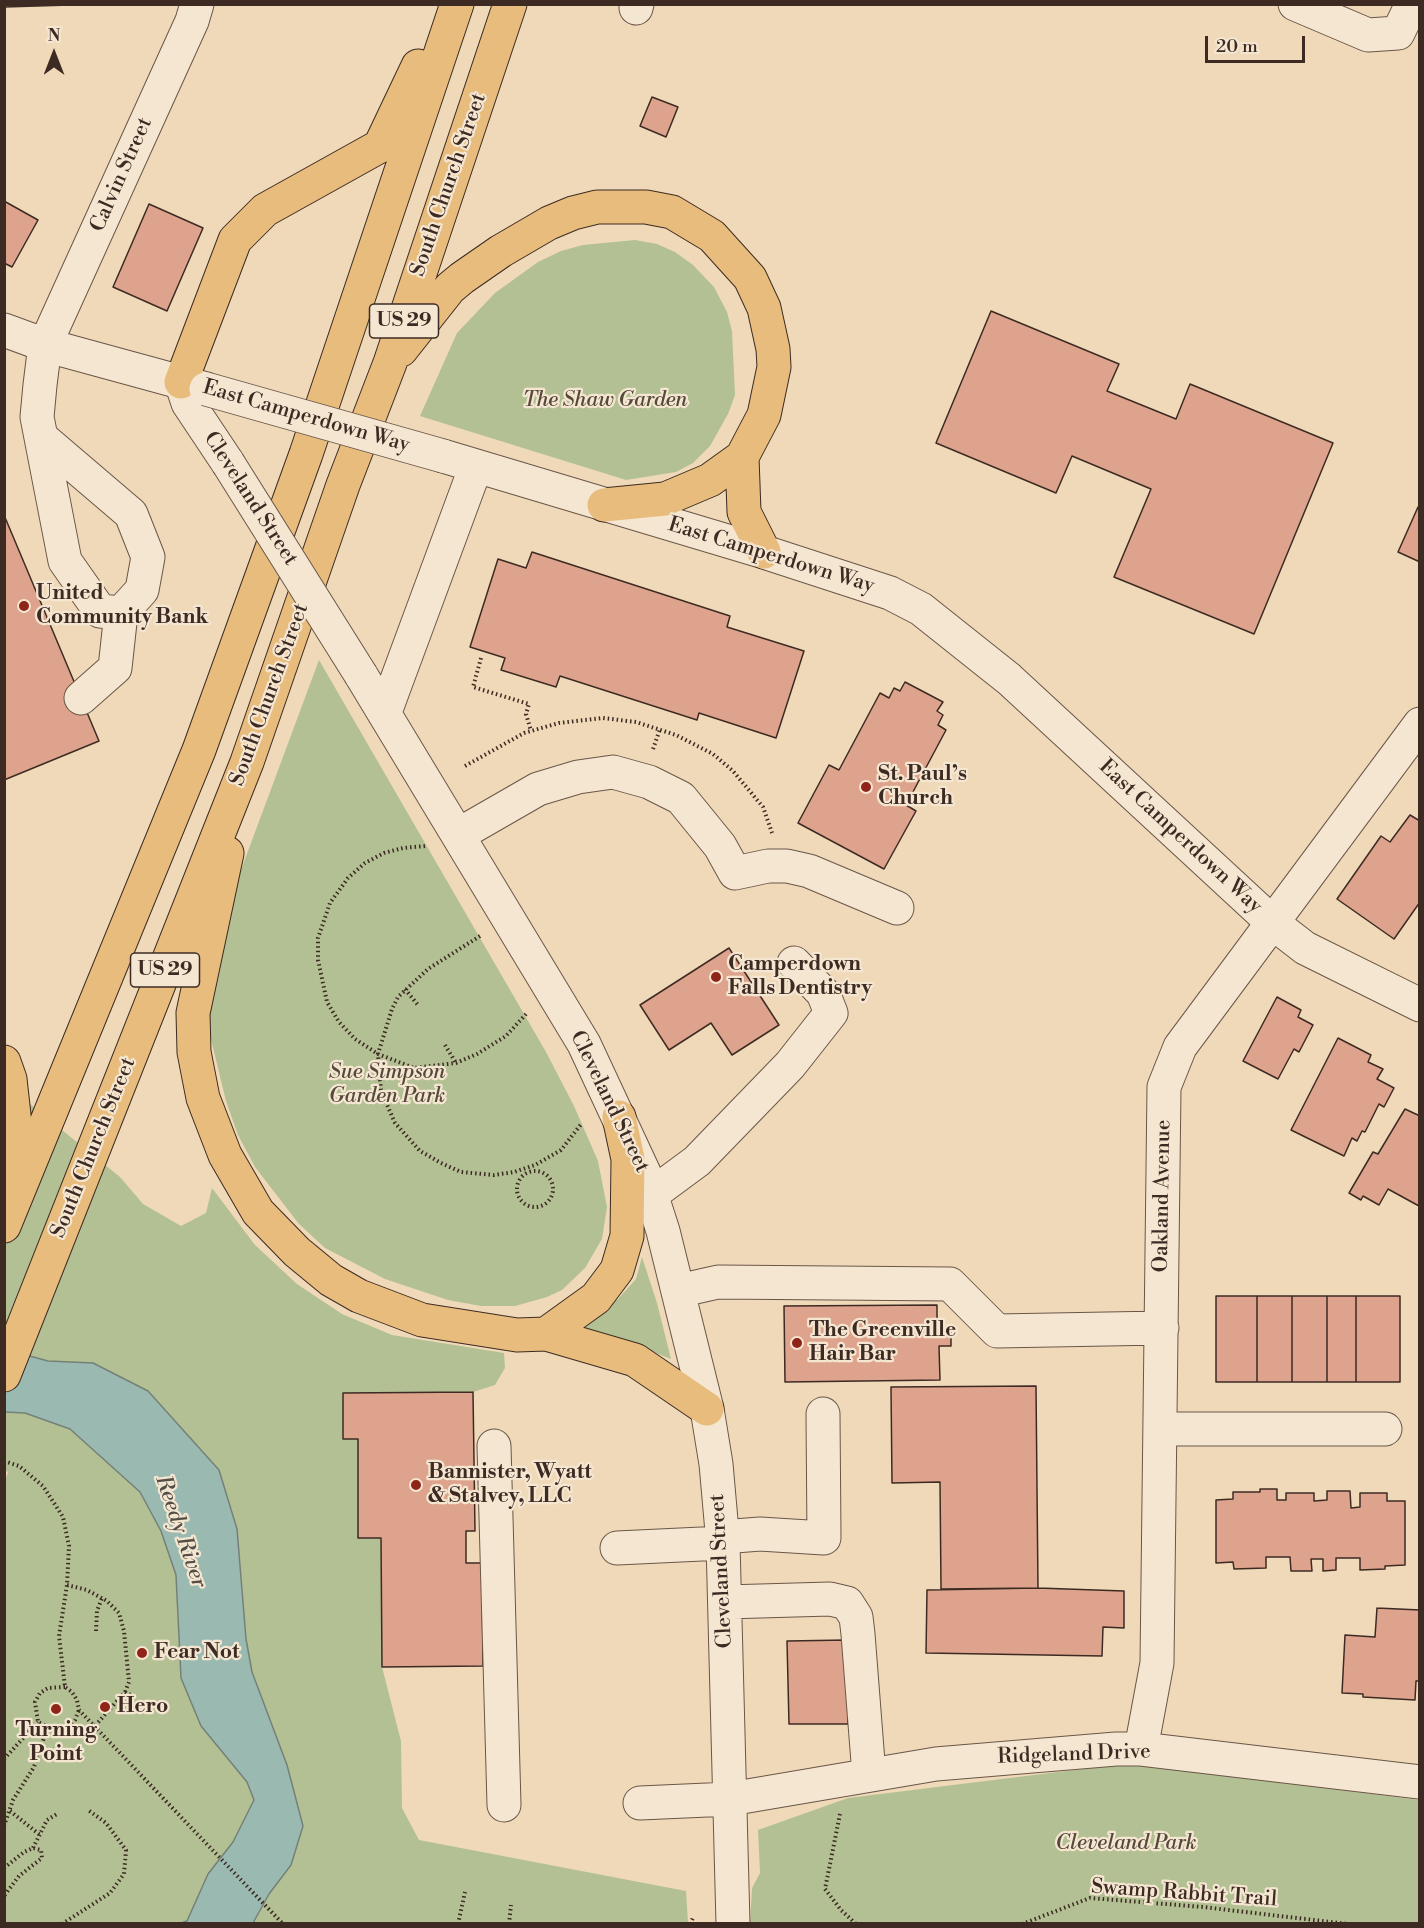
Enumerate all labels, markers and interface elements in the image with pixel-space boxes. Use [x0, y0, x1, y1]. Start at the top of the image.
north arrow [24, 24, 84, 84]
scale bar [1208, 24, 1308, 62]
text: N [48, 26, 60, 46]
text: 20 m [1216, 35, 1258, 58]
street label: South Church Street [406, 90, 492, 280]
street label: Calvin Street [86, 114, 158, 236]
road number: US 29 [370, 304, 438, 338]
street label: East Camperdown Way [200, 375, 412, 459]
park label: The Shaw Garden [523, 388, 687, 414]
street label: Cleveland Street [197, 427, 303, 571]
street label: East Camperdown Way [665, 513, 877, 599]
place label: United Community Bank [36, 581, 208, 631]
marker: United Community Bank [17, 599, 31, 613]
street label: South Church Street [225, 600, 315, 790]
street label: East Camperdown Way [1093, 755, 1267, 919]
place label: St. Paul’s Church [878, 762, 967, 812]
marker: St. Paul’s Church [859, 780, 873, 794]
place label: Camperdown Falls Dentistry [728, 952, 872, 1002]
road number: US 29 [130, 953, 200, 987]
marker: Camperdown Falls Dentistry [709, 970, 723, 984]
street label: Cleveland Street [564, 1027, 654, 1177]
street label: South Church Street [46, 1054, 142, 1242]
park label: Sue Simpson Garden Park [329, 1060, 445, 1110]
street label: Oakland Avenue [1149, 1119, 1177, 1273]
place label: The Greenville Hair Bar [809, 1318, 956, 1368]
marker: The Greenville Hair Bar [790, 1336, 804, 1350]
place label: Bannister, Wyatt & Stalvey, LLC [428, 1460, 592, 1510]
water label: Reedy River [148, 1472, 212, 1592]
marker: Bannister, Wyatt & Stalvey, LLC [409, 1478, 423, 1492]
street label: Cleveland Street [705, 1493, 739, 1649]
place label: Fear Not [154, 1640, 239, 1666]
marker: Fear Not [135, 1646, 149, 1660]
place label: Hero [117, 1694, 168, 1720]
marker: Hero [98, 1700, 112, 1714]
marker: Turning Point [49, 1702, 63, 1716]
place label: Turning Point [15, 1718, 97, 1768]
street label: Ridgeland Drive [997, 1740, 1151, 1770]
park label: Cleveland Park [1056, 1831, 1196, 1857]
street label: Swamp Rabbit Trail [1090, 1875, 1278, 1913]

